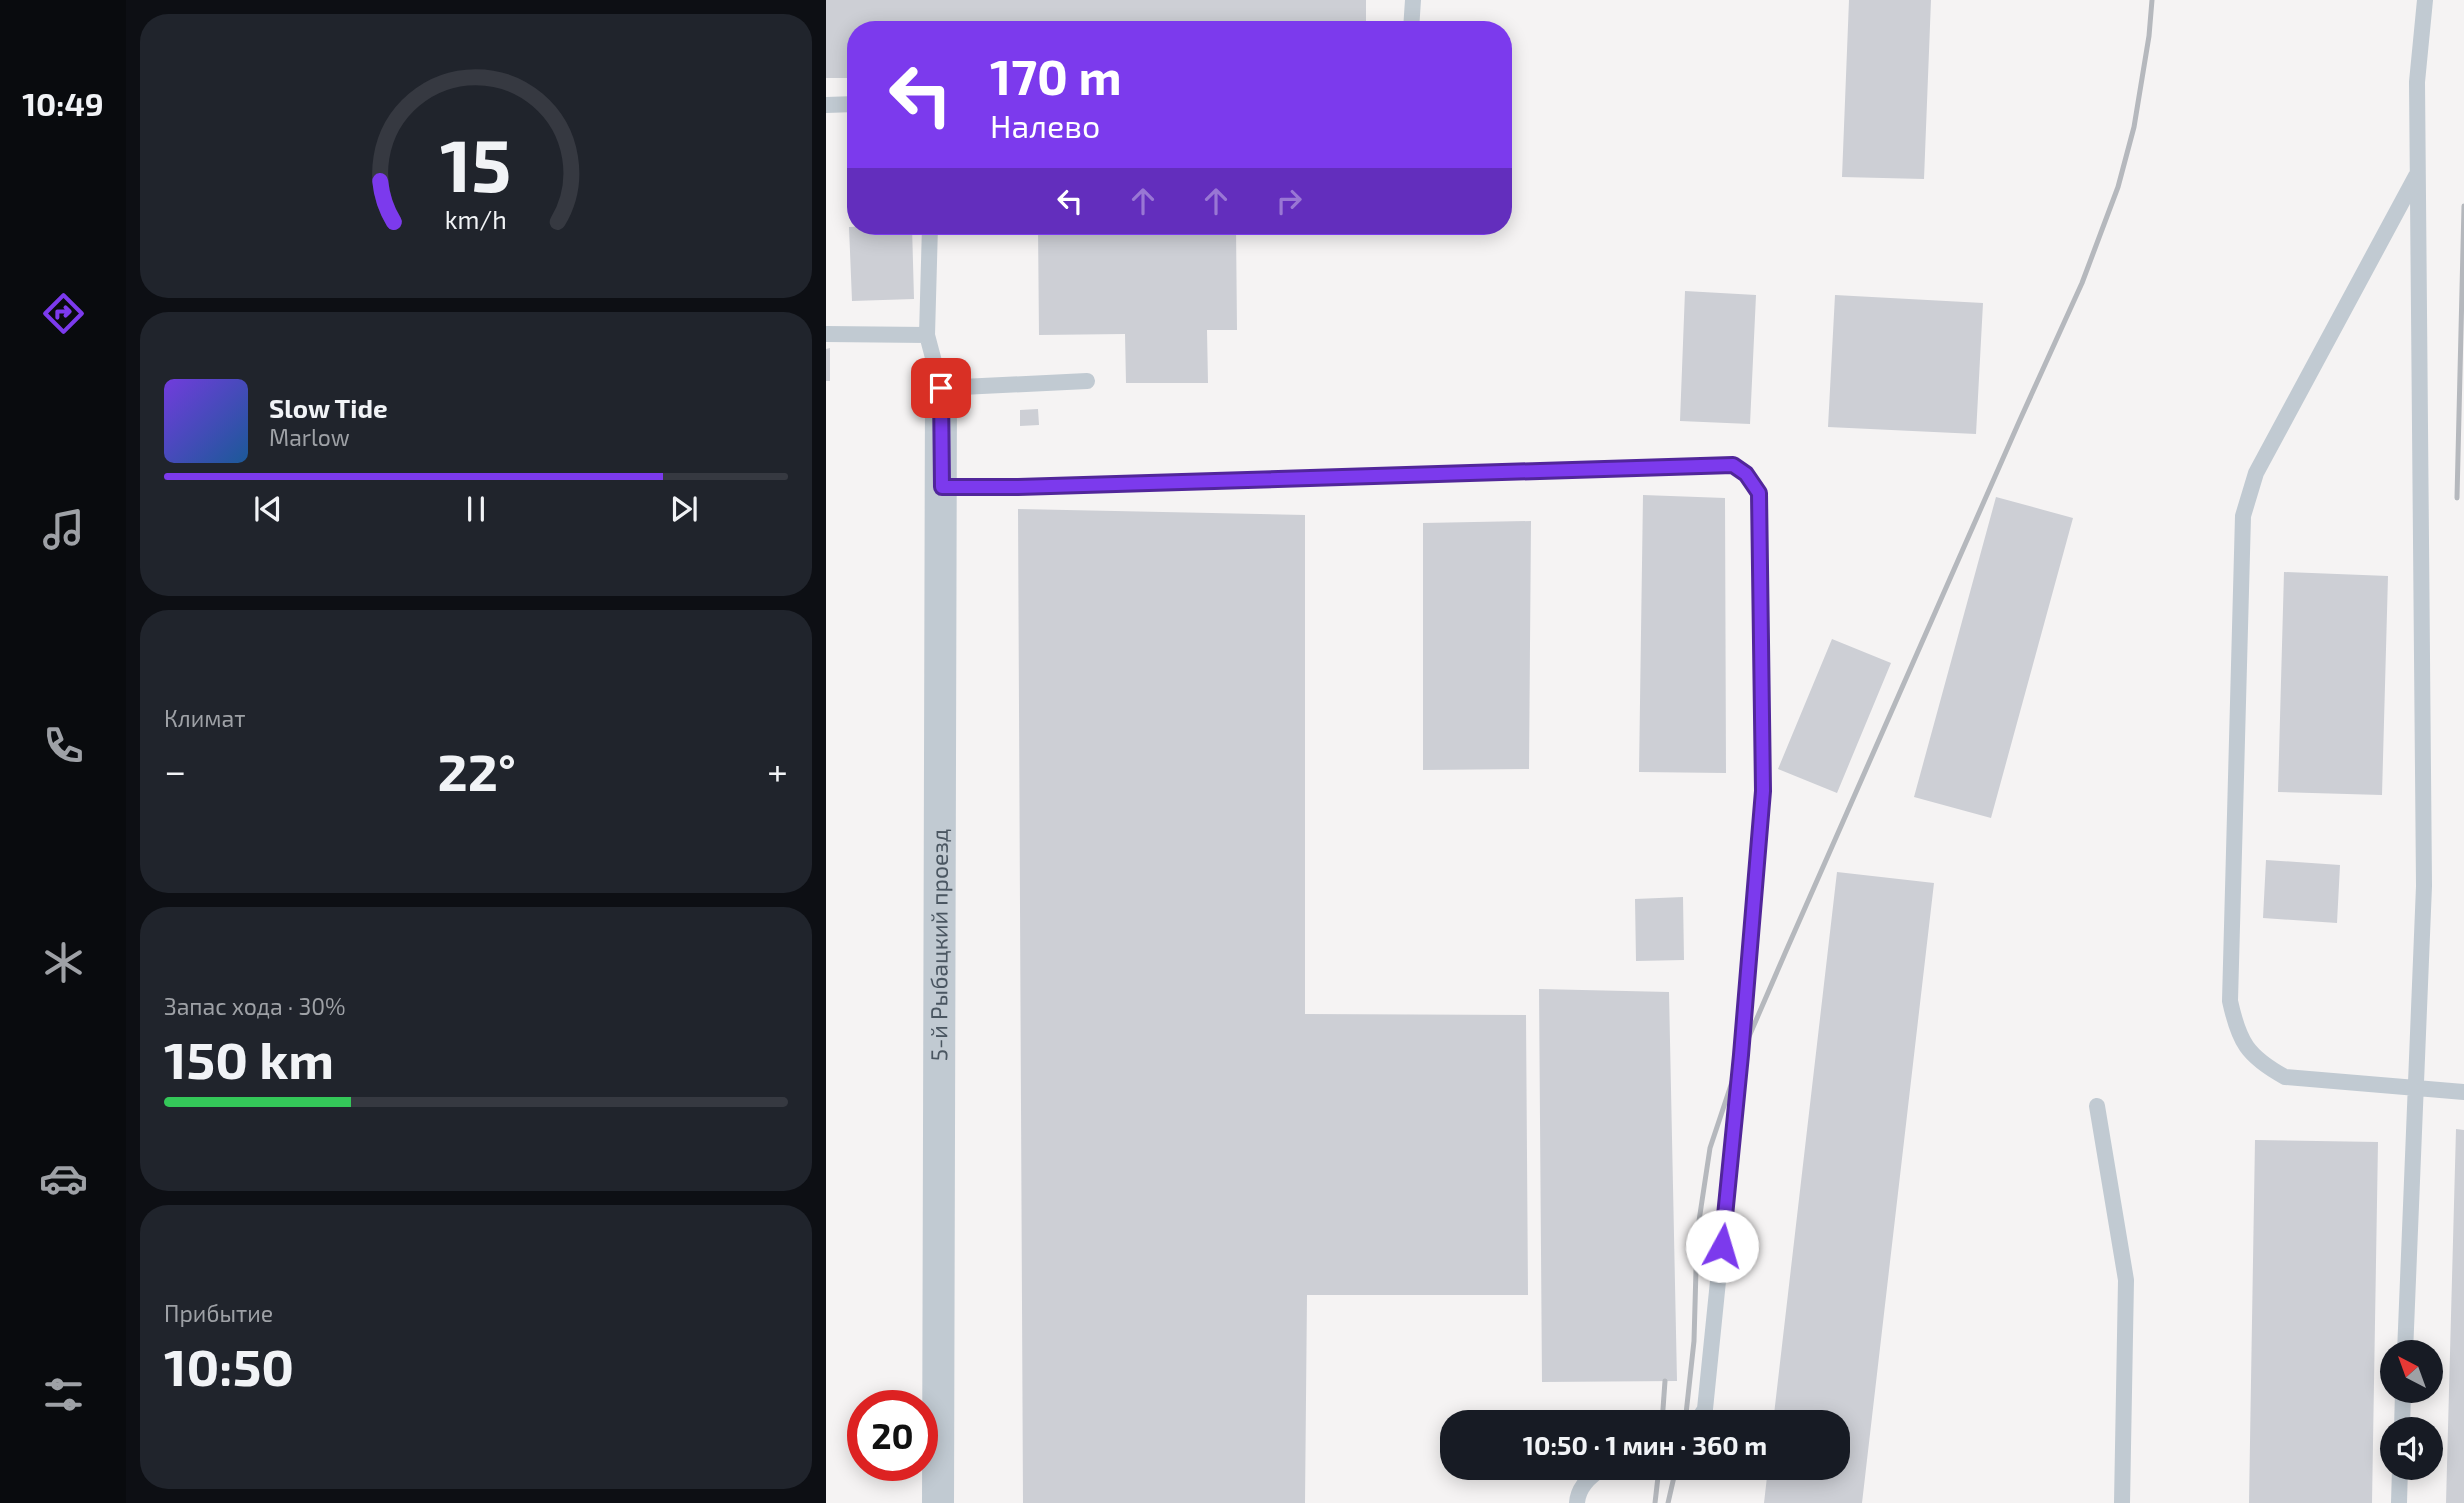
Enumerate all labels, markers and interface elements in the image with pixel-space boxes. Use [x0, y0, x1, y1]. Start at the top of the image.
text: 170 m [990, 46, 1122, 105]
icon: left [875, 49, 966, 140]
text: 10:49 [22, 84, 104, 122]
text: Налево [990, 106, 1100, 144]
text: 15 [440, 119, 512, 207]
icon: left [1051, 182, 1089, 220]
icon: ahead [1124, 182, 1162, 220]
icon: ahead [1197, 182, 1235, 220]
icon: right [1270, 182, 1308, 220]
text: km/h [445, 204, 507, 234]
icon: directions [39, 289, 88, 338]
pin [911, 358, 971, 418]
icon: arrive [922, 369, 960, 407]
text: Slow Tide [269, 392, 388, 423]
text: Marlow [269, 423, 350, 451]
icon: previous [249, 490, 287, 528]
icon: pause [457, 490, 495, 528]
icon: next [665, 490, 703, 528]
icon: music [39, 505, 88, 554]
text: Климат [164, 704, 245, 732]
icon: phone [39, 721, 88, 770]
text: 22° [437, 739, 516, 801]
text: − [164, 747, 186, 793]
text: + [767, 747, 788, 793]
street label: 5-й Рыбацкий проезд [924, 829, 953, 1061]
icon: climate [39, 938, 88, 987]
text: Запас хода · 30% [164, 992, 346, 1020]
text: 150 km [164, 1027, 334, 1089]
icon: car [39, 1154, 88, 1203]
position arrow [1685, 1209, 1759, 1283]
text: Прибытие [164, 1299, 273, 1327]
text: 10:50 [164, 1334, 294, 1396]
north arrow [2380, 1340, 2443, 1404]
map controls [2380, 1340, 2443, 1480]
icon: filters [39, 1370, 88, 1419]
speed limit sign: 20 [847, 1390, 938, 1481]
button: sound [2380, 1417, 2443, 1480]
text: 10:50 · 1 мин · 360 m [1523, 1429, 1767, 1460]

